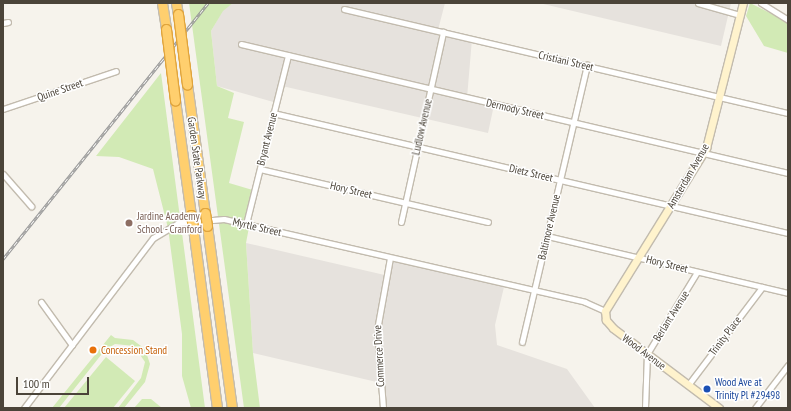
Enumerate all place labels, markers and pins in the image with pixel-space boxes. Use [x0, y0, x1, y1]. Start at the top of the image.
place label: Jardine Academy School - Cranford [137, 210, 203, 236]
marker: Jardine Academy School - Cranford [124, 218, 134, 228]
place label: Concession Stand [101, 343, 167, 357]
marker: Concession Stand [88, 345, 98, 355]
place label: Wood Ave at Trinity Pl #29498 [715, 376, 781, 402]
marker: Wood Ave at Trinity Pl #29498 [702, 384, 712, 394]

